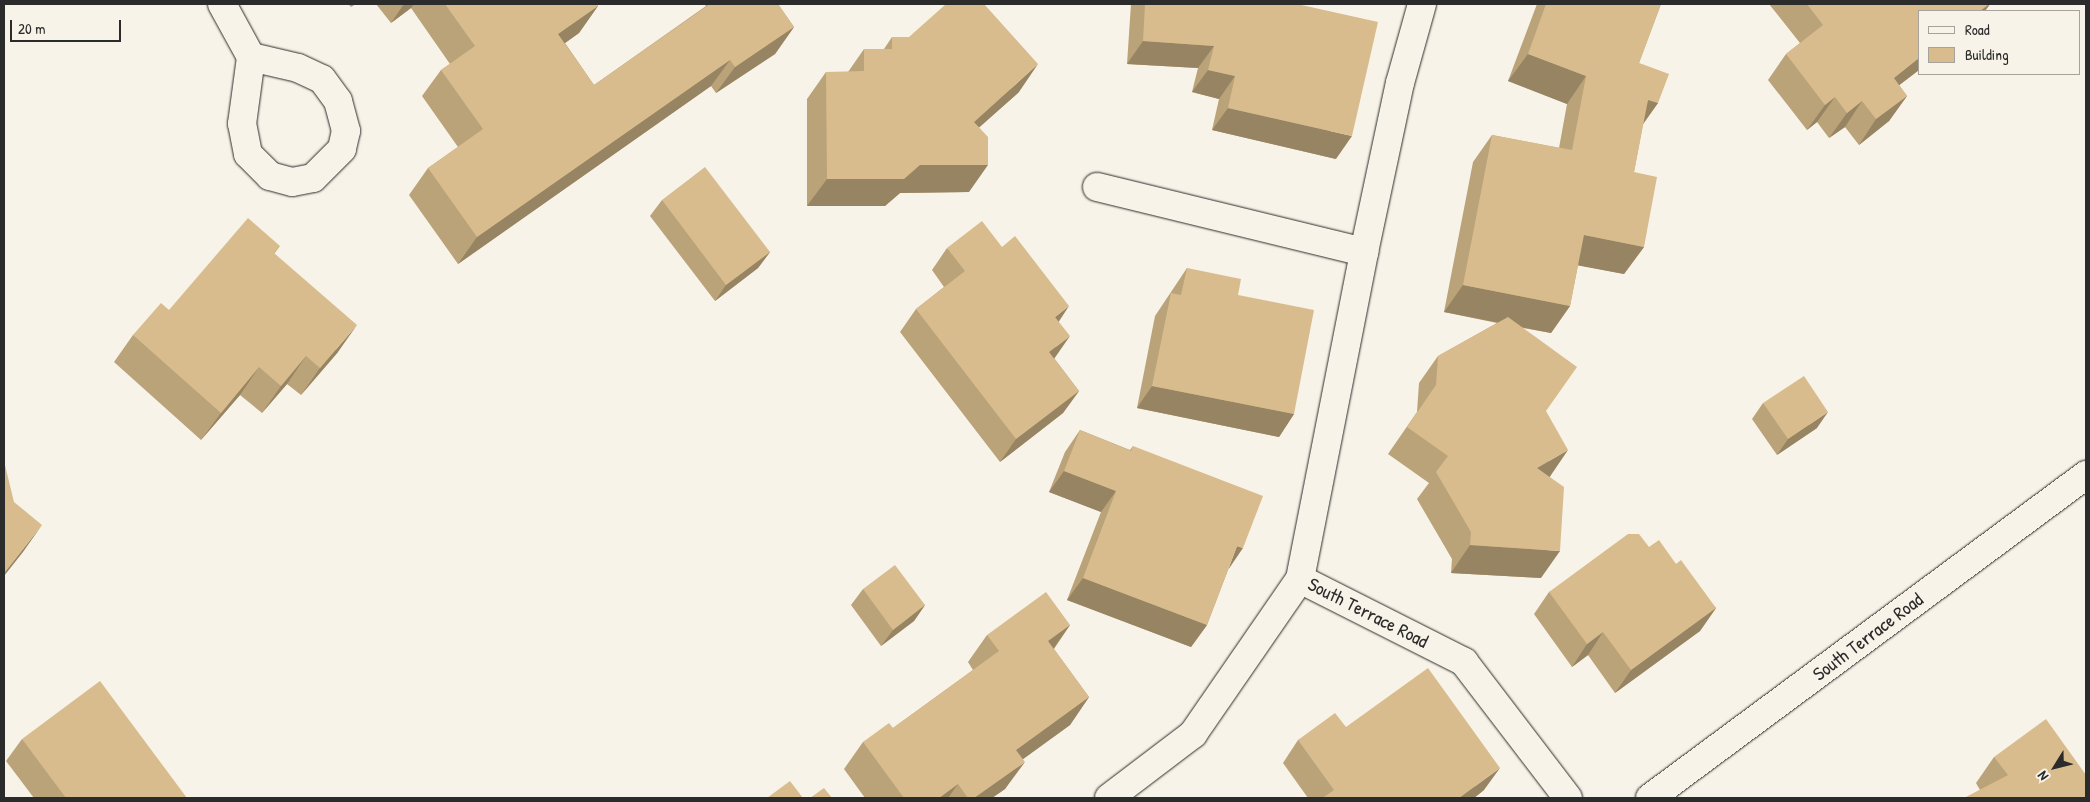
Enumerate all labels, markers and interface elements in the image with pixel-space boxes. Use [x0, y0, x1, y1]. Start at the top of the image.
scale bar [12, 10, 124, 42]
legend [1918, 10, 2080, 75]
text: 20 m [18, 18, 45, 39]
text: Road [1965, 19, 1990, 40]
text: Building [1965, 44, 2009, 65]
street label: South Terrace Road [1304, 573, 1432, 653]
street label: South Terrace Road [1808, 588, 1928, 686]
north arrow [2030, 742, 2080, 792]
text: N [2033, 768, 2052, 785]

